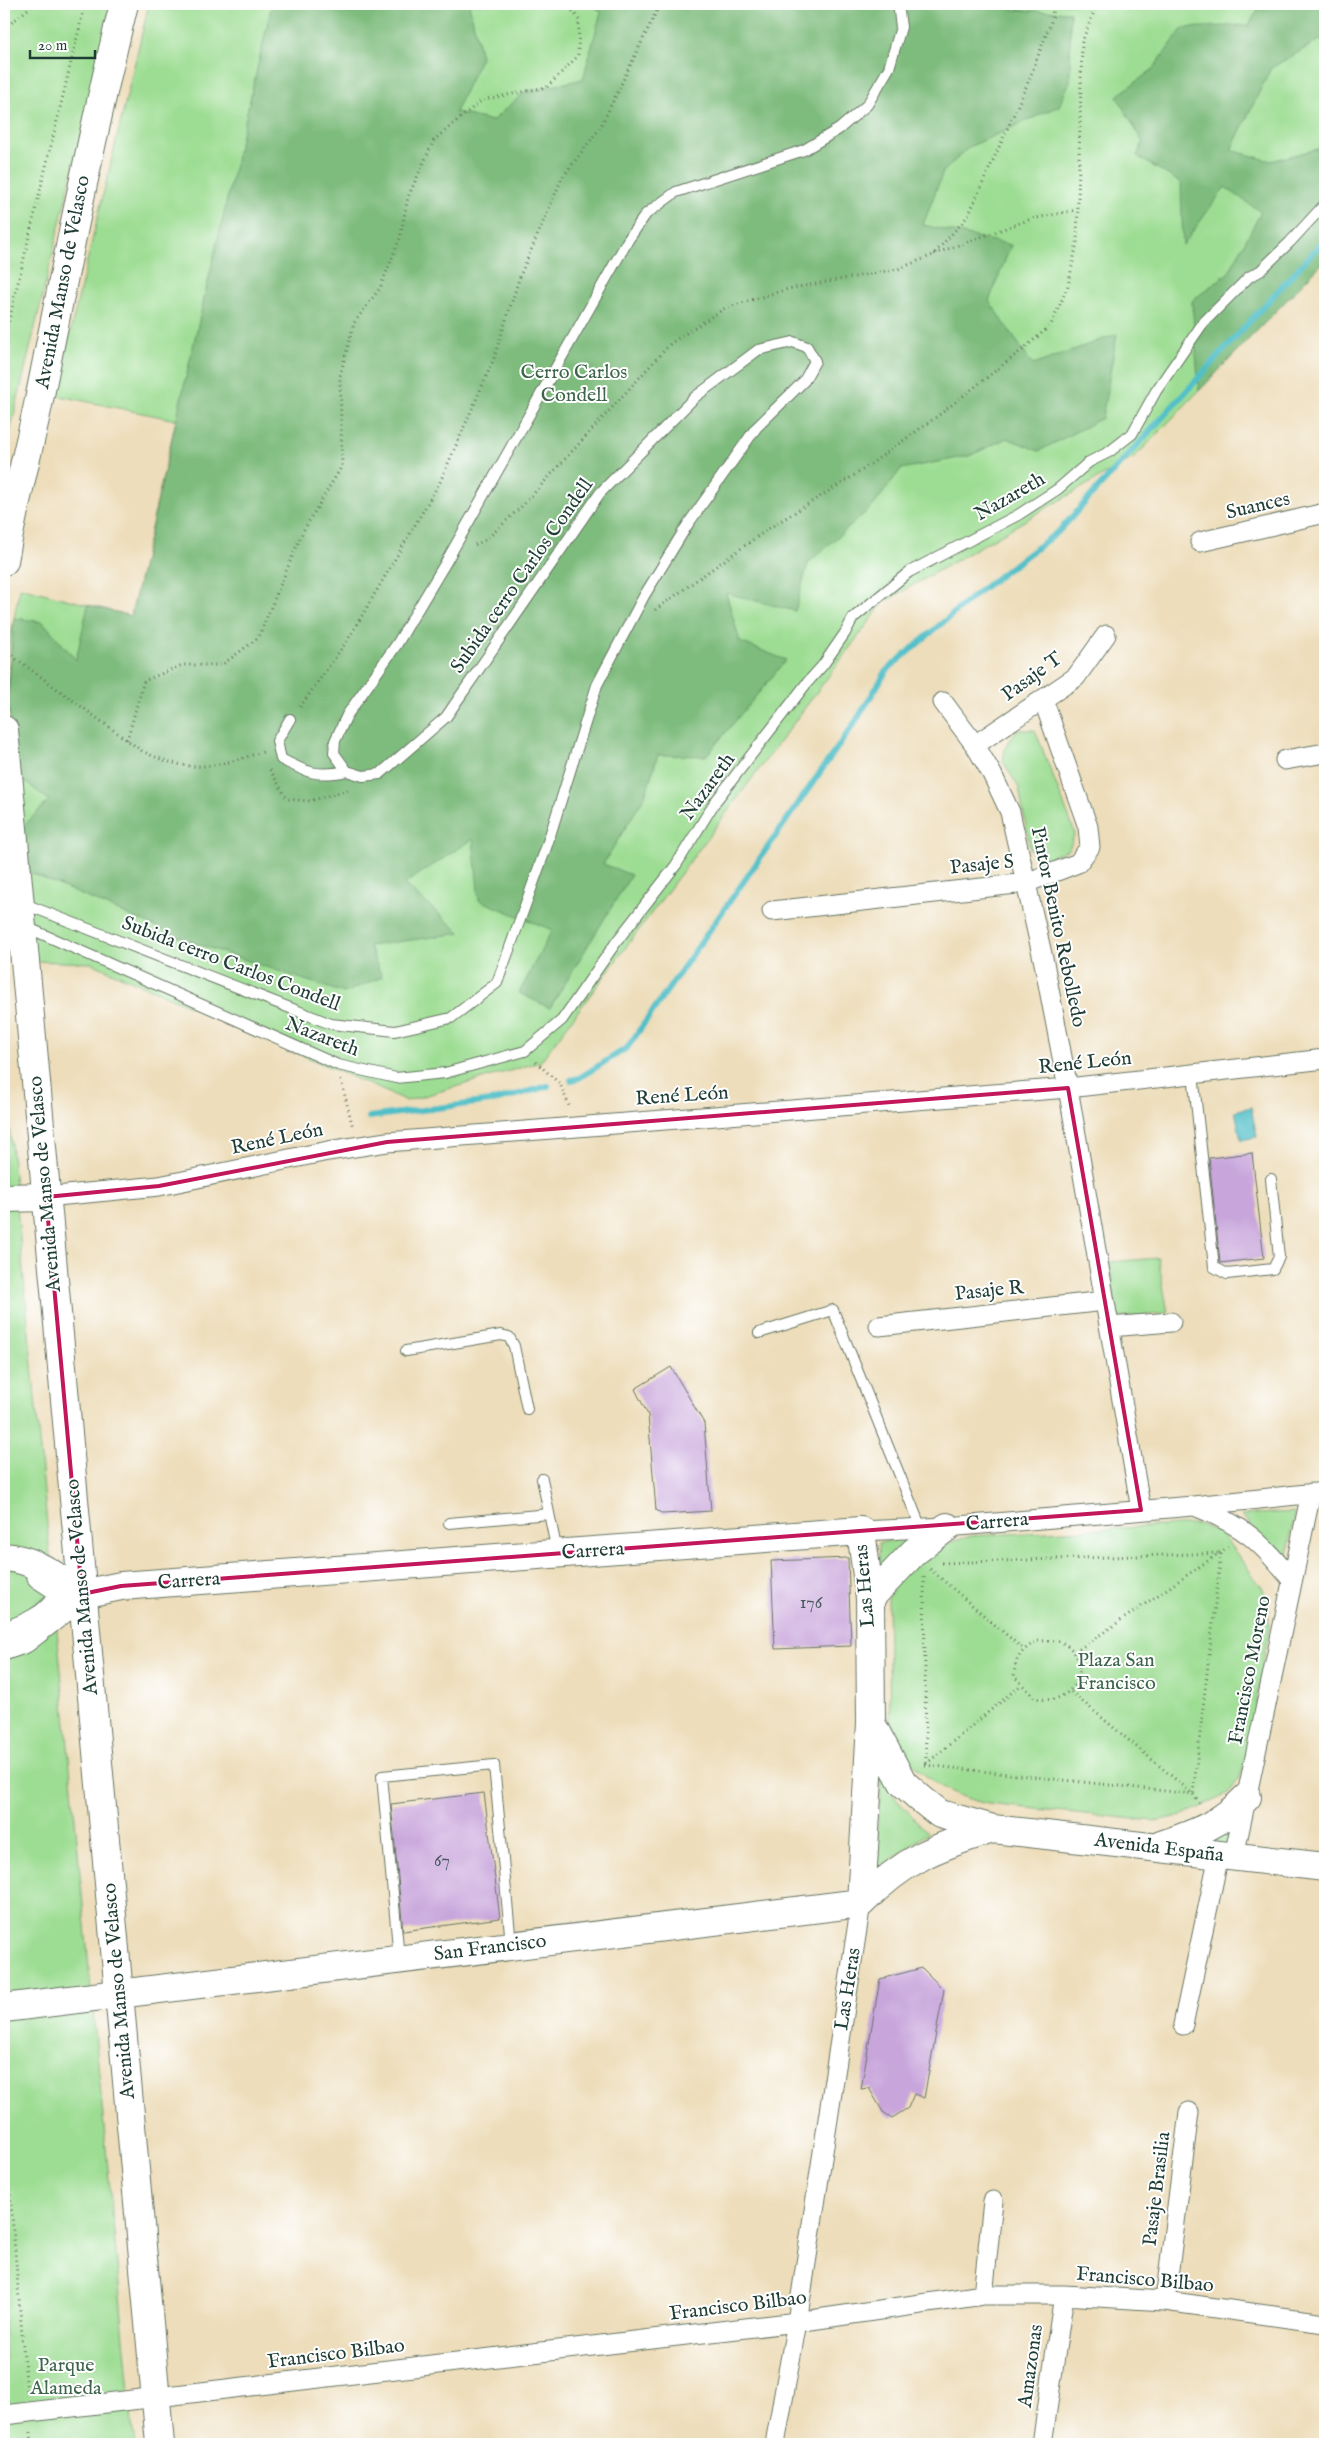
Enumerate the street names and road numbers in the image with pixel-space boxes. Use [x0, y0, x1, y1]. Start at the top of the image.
street label: Avenida Manso de Velasco [30, 173, 96, 392]
street label: Nazareth [970, 467, 1050, 527]
street label: Subida cerro Carlos Condell [445, 473, 599, 678]
street label: Suances [1224, 487, 1292, 525]
street label: Pasaje T [997, 646, 1067, 707]
street label: Nazareth [675, 748, 741, 826]
street label: Pintor Benito Rebolledo [1025, 825, 1092, 1030]
street label: Pasaje S [949, 849, 1015, 881]
street label: Subida cerro Carlos Condell [118, 911, 344, 1017]
street label: Nazareth [281, 1011, 363, 1063]
street label: René León [1037, 1046, 1133, 1080]
street label: Avenida Manso de Velasco [23, 1075, 67, 1294]
street label: René León [635, 1080, 730, 1112]
street label: René León [229, 1117, 326, 1161]
street label: Pasaje R [953, 1275, 1026, 1307]
street label: Avenida Manso de Velasco [60, 1478, 104, 1697]
street label: Carrera [965, 1507, 1030, 1537]
street label: Carrera [561, 1536, 626, 1566]
street label: Las Heras [849, 1543, 881, 1629]
street label: Carrera [157, 1566, 222, 1596]
street label: Francisco Moreno [1223, 1593, 1277, 1747]
street label: Avenida España [1092, 1828, 1226, 1868]
street label: Avenida Manso de Velasco [97, 1882, 141, 2101]
street label: San Francisco [432, 1929, 548, 1967]
street label: Las Heras [829, 1946, 867, 2032]
street label: Pasaje Brasilia [1138, 2130, 1176, 2248]
street label: Francisco Bilbao [1075, 2262, 1215, 2298]
street label: Francisco Bilbao [668, 2285, 808, 2327]
street label: Amazonas [1013, 2323, 1049, 2410]
street label: Francisco Bilbao [266, 2333, 406, 2375]

